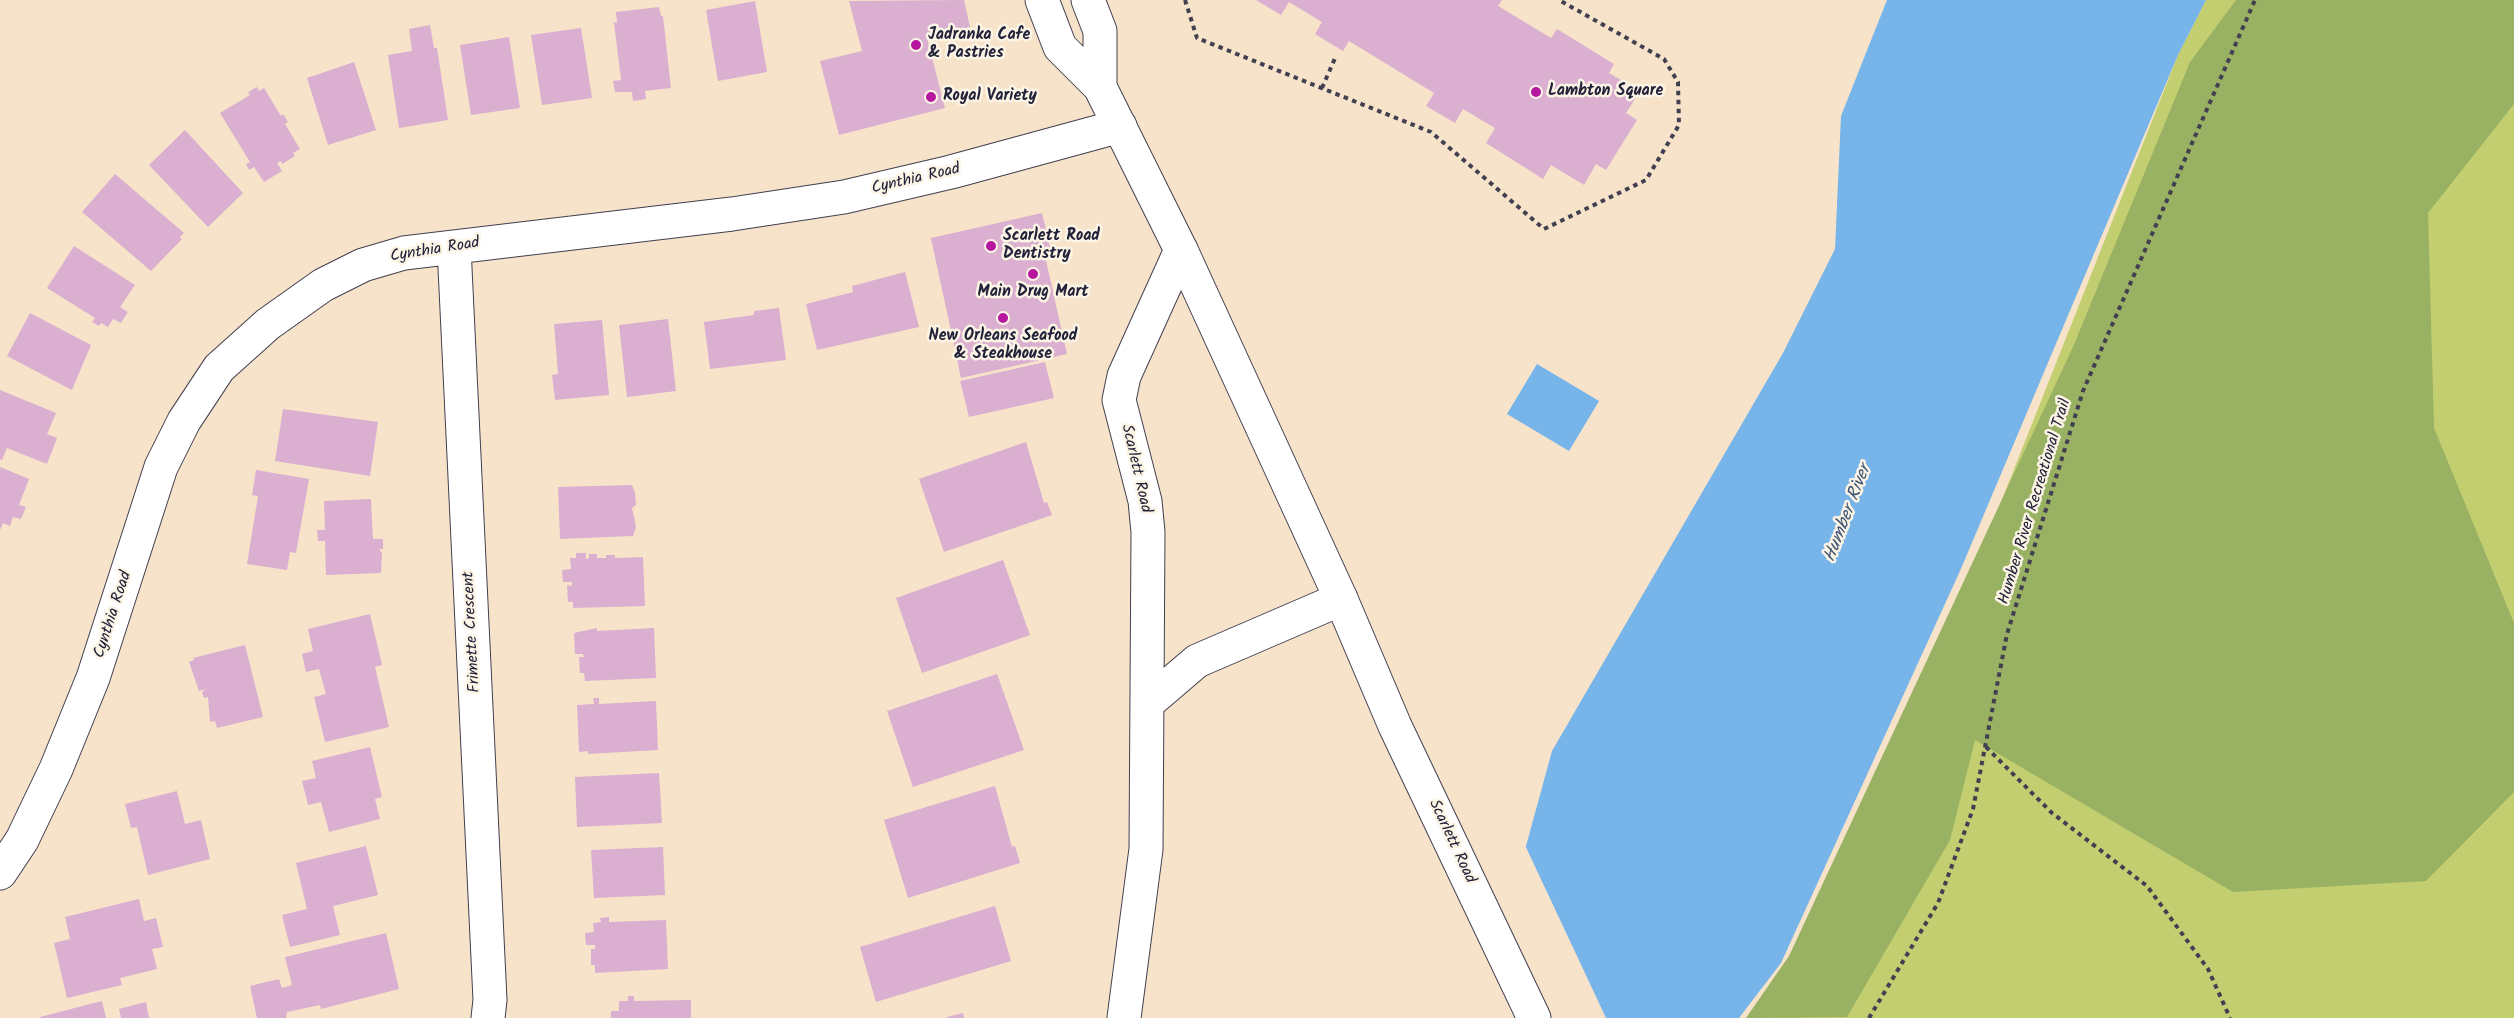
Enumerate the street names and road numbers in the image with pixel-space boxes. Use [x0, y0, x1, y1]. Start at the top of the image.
street label: Cynthia Road [870, 161, 962, 199]
street label: Cynthia Road [389, 234, 481, 268]
street label: Humber River Recreational Trail [1996, 397, 2076, 607]
street label: Scarlett Road [1115, 423, 1155, 515]
street label: Cynthia Road [91, 569, 137, 661]
street label: Frimette Crescent [460, 571, 486, 693]
street label: Scarlett Road [1423, 797, 1479, 887]

